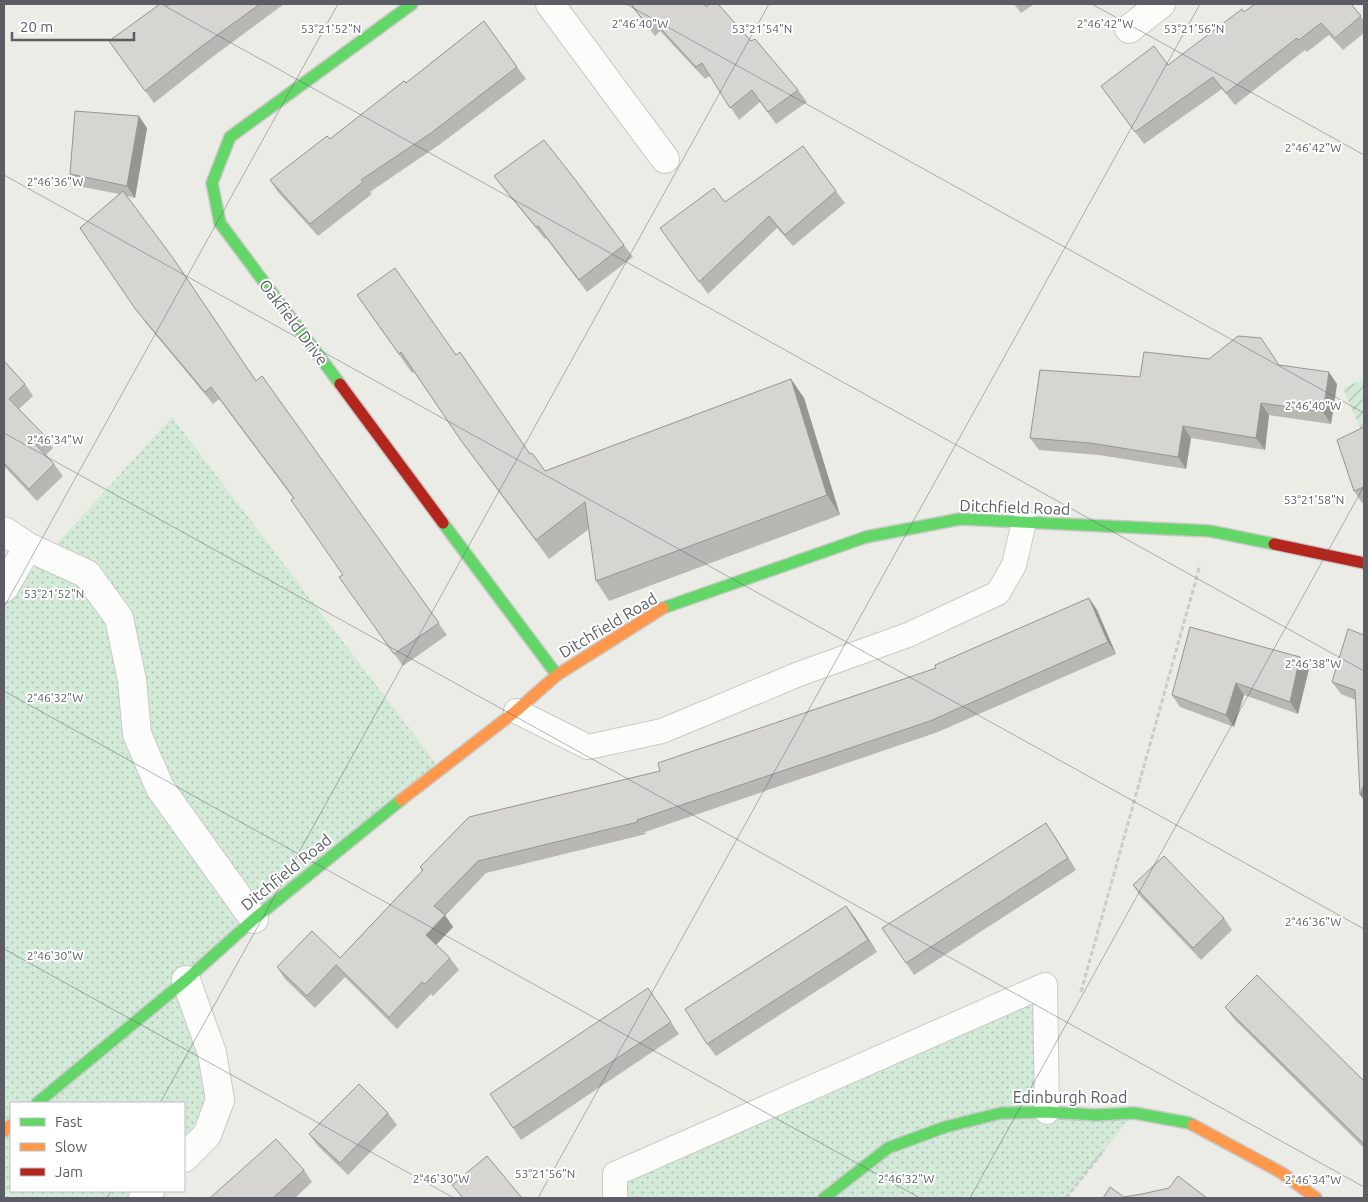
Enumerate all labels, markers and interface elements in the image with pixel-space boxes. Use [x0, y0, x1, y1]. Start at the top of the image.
scale bar [12, 10, 135, 42]
text: 2°46'40"W [612, 17, 668, 30]
text: 2°46'42"W [1077, 17, 1133, 30]
text: 20 m [20, 18, 53, 35]
text: 53°21'52"N [301, 22, 361, 35]
text: 53°21'54"N [732, 22, 792, 35]
text: 53°21'56"N [1164, 22, 1224, 35]
text: 2°46'42"W [1285, 141, 1341, 154]
text: 2°46'36"W [27, 175, 83, 188]
street label: Oakfield Drive [256, 276, 332, 368]
text: 2°46'40"W [1285, 399, 1341, 412]
text: 2°46'34"W [27, 433, 83, 446]
text: 53°21'58"N [1284, 493, 1344, 506]
street label: Ditchfield Road [959, 496, 1071, 518]
text: 53°21'52"N [24, 587, 84, 600]
street label: Ditchfield Road [556, 589, 660, 661]
text: 2°46'38"W [1285, 657, 1341, 670]
text: 2°46'32"W [27, 691, 83, 704]
street label: Ditchfield Road [237, 830, 335, 914]
text: 2°46'36"W [1285, 915, 1341, 928]
text: 2°46'30"W [27, 949, 83, 962]
street label: Edinburgh Road [1013, 1088, 1127, 1106]
legend [10, 1102, 185, 1192]
text: Fast [55, 1113, 83, 1130]
text: Slow [55, 1138, 88, 1155]
text: Jam [55, 1163, 83, 1180]
text: 53°21'56"N [515, 1167, 575, 1180]
text: 2°46'30"W [413, 1172, 469, 1185]
text: 2°46'32"W [878, 1172, 934, 1185]
text: 2°46'34"W [1285, 1173, 1341, 1186]

